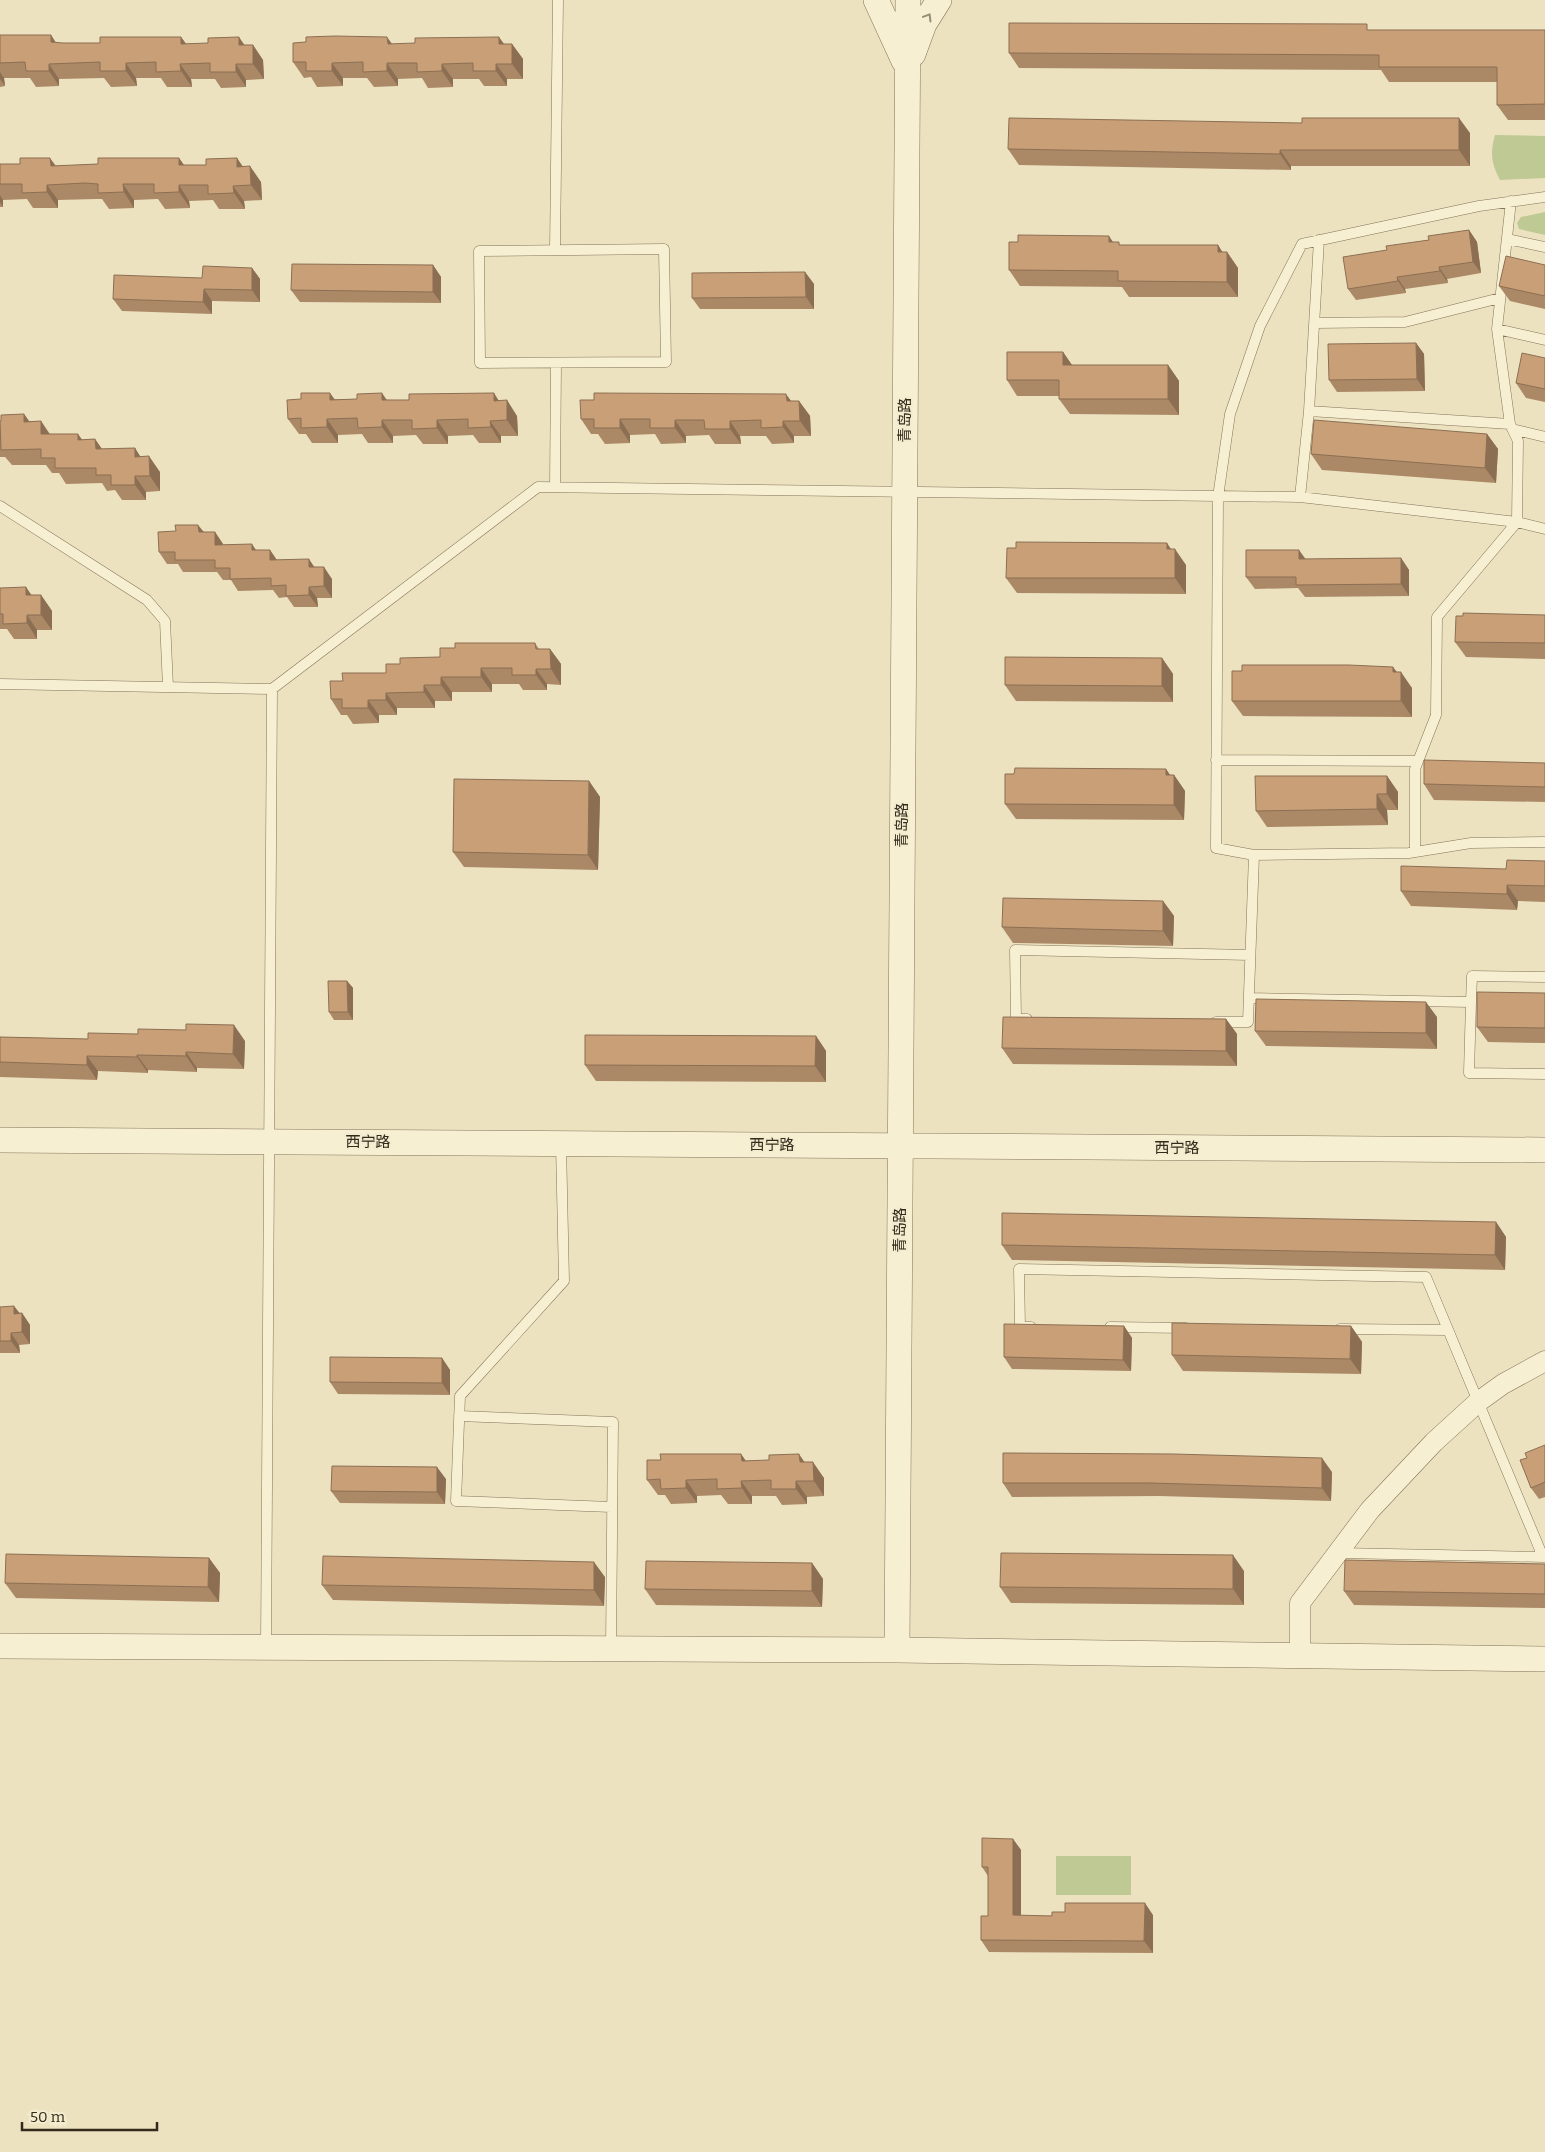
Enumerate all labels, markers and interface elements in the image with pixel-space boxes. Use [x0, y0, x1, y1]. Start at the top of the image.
one-way arrow [922, 14, 932, 23]
street label: 青岛路 [896, 397, 914, 443]
street label: 青岛路 [893, 802, 911, 848]
street label: 西宁路 [345, 1133, 391, 1151]
street label: 西宁路 [749, 1136, 795, 1154]
street label: 西宁路 [1154, 1139, 1200, 1157]
street label: 青岛路 [891, 1207, 909, 1253]
scale bar [22, 2100, 158, 2132]
text: 50 m [30, 2108, 66, 2126]

